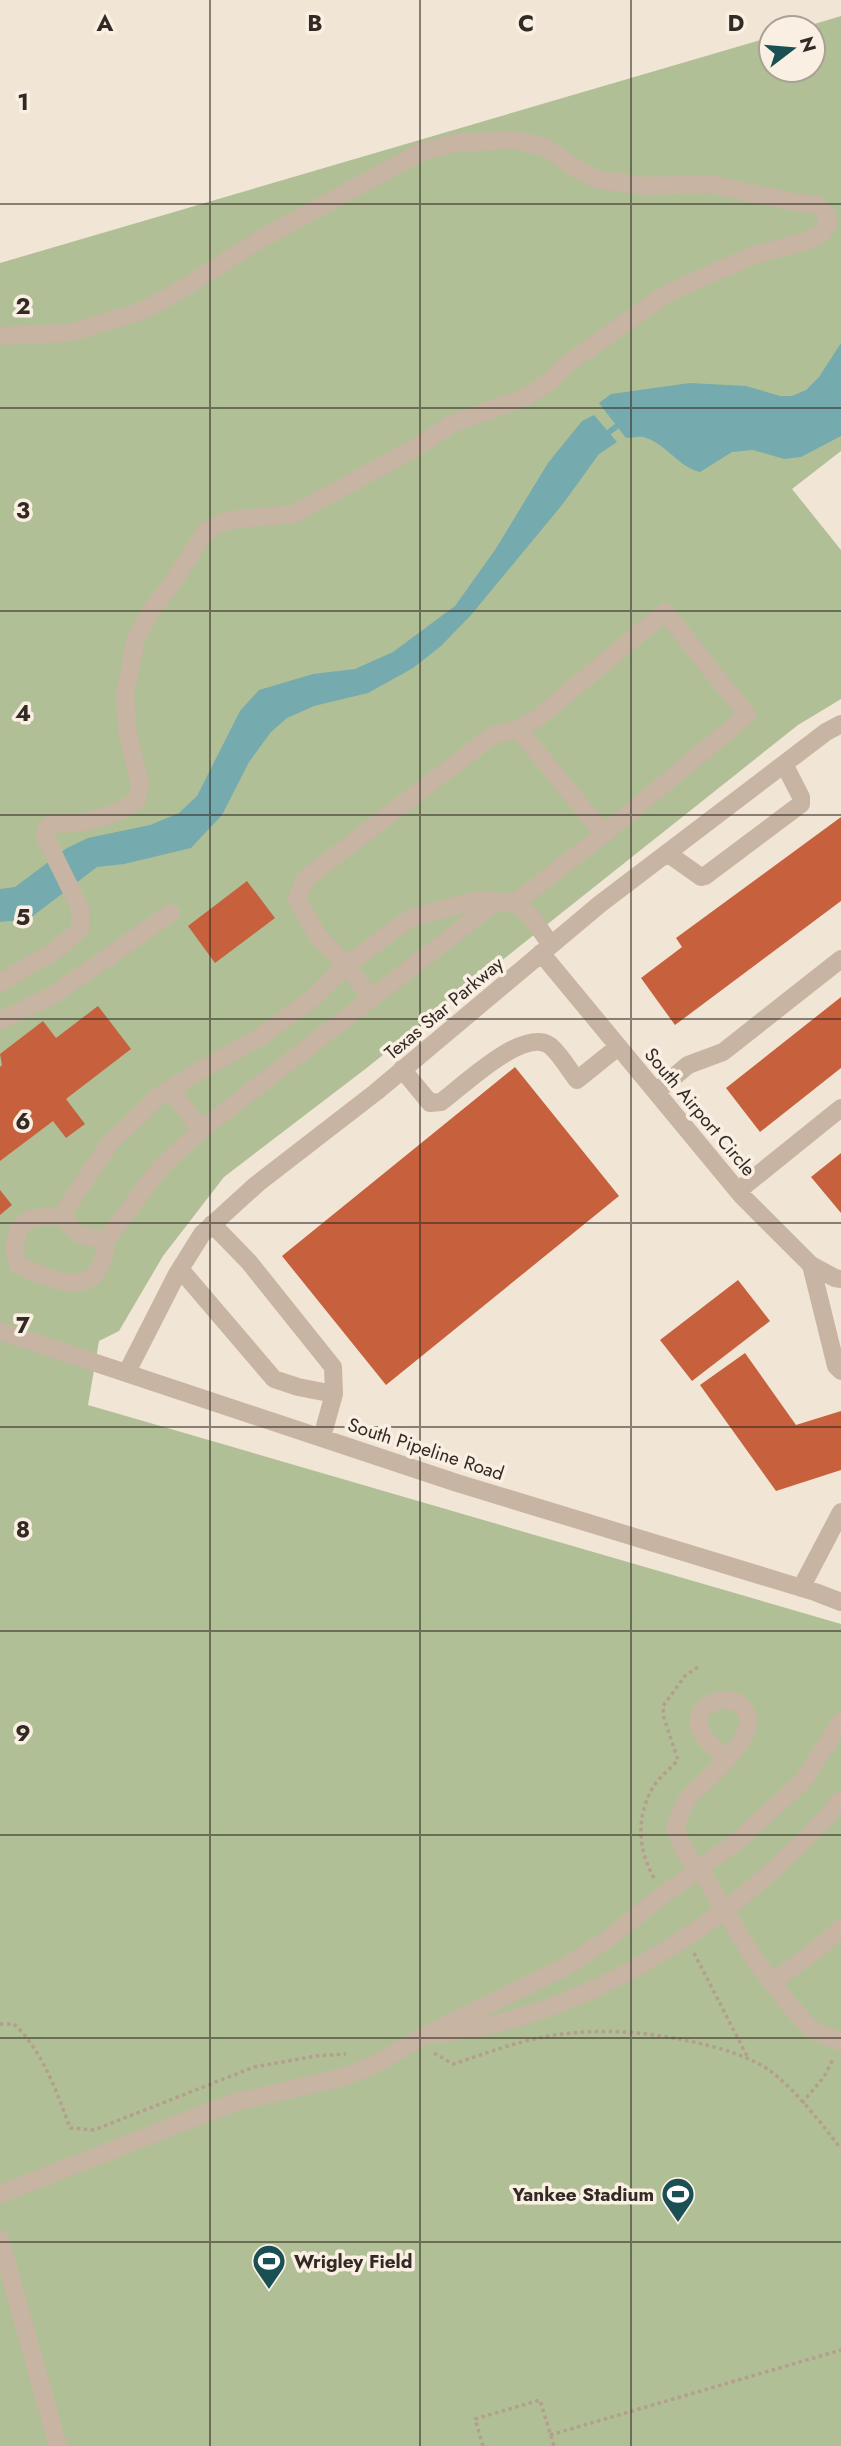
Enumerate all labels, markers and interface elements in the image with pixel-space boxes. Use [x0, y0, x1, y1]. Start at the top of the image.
text: A [96, 6, 114, 40]
text: B [307, 6, 323, 40]
text: C [518, 6, 534, 40]
text: D [728, 6, 745, 40]
north arrow [757, 14, 827, 84]
text: N [793, 33, 823, 55]
text: 1 [17, 85, 29, 119]
text: 2 [15, 289, 31, 323]
text: 3 [16, 493, 30, 527]
text: 4 [15, 696, 31, 730]
text: 5 [16, 900, 30, 934]
street label: Texas Star Parkway [379, 950, 510, 1066]
street label: South Airport Circle [638, 1042, 762, 1182]
text: 6 [15, 1104, 31, 1138]
text: 7 [16, 1308, 30, 1342]
street label: South Pipeline Road [344, 1411, 508, 1487]
text: 8 [16, 1512, 30, 1546]
text: 9 [15, 1716, 31, 1750]
sports icon: Yankee Stadium [659, 2175, 697, 2224]
place label: Yankee Stadium [511, 2181, 654, 2208]
sports icon: Wrigley Field [250, 2242, 288, 2291]
place label: Wrigley Field [294, 2248, 412, 2275]

